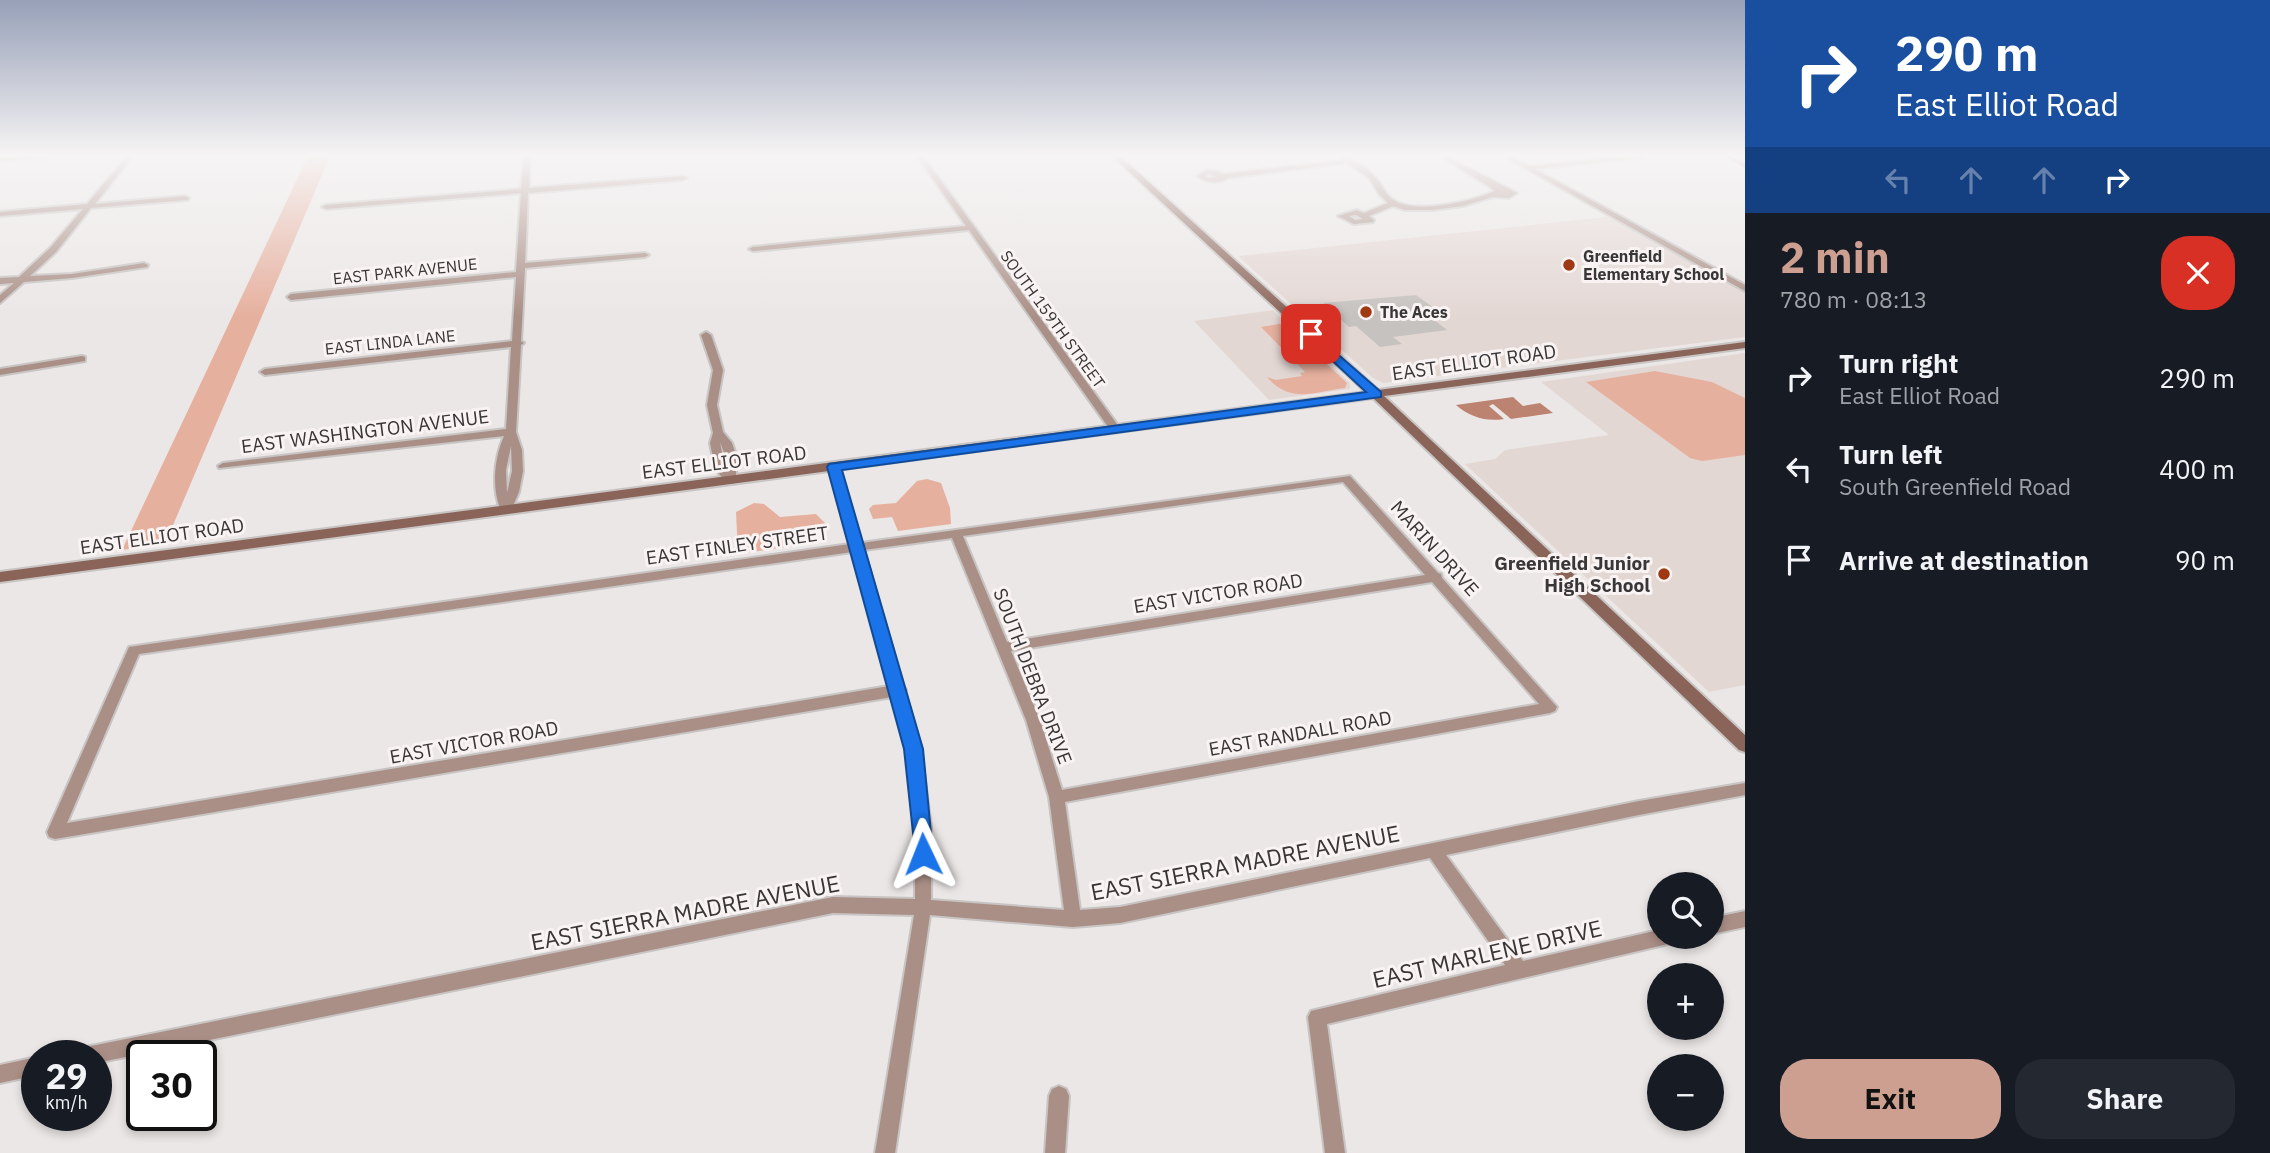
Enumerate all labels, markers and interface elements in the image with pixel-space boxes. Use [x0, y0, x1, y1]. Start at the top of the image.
text: 290 m [1895, 21, 2039, 84]
icon: right [1780, 28, 1871, 119]
text: East Elliot Road [1895, 83, 2119, 125]
icon: left [1879, 161, 1917, 199]
icon: ahead [1952, 161, 1990, 199]
icon: ahead [2025, 161, 2063, 199]
icon: right [2098, 161, 2136, 199]
text: 2 min [1780, 230, 1890, 285]
button: close [2161, 236, 2235, 310]
street label: SOUTH 159TH STREET [996, 246, 1110, 392]
place label: Greenfield Elementary School [1583, 246, 1724, 284]
street label: EAST PARK AVENUE [332, 253, 478, 289]
marker: Greenfield Elementary School [1561, 257, 1577, 273]
text: 780 m · 08:13 [1780, 284, 1927, 314]
place label: The Aces [1380, 302, 1448, 322]
pin [1281, 304, 1341, 364]
marker: The Aces [1358, 304, 1374, 320]
icon: arrive [1292, 315, 1330, 353]
street label: EAST LINDA LANE [324, 325, 456, 359]
street label: EAST ELLIOT ROAD [1390, 339, 1558, 385]
text: Turn right [1839, 346, 1958, 380]
icon: right [1780, 359, 1818, 397]
text: 290 m [2159, 361, 2235, 395]
text: East Elliot Road [1839, 380, 2000, 410]
street label: EAST WASHINGTON AVENUE [240, 404, 490, 458]
text: Turn left [1839, 437, 1942, 471]
street label: EAST ELLIOT ROAD [640, 440, 808, 484]
icon: left [1780, 450, 1818, 488]
text: 400 m [2159, 452, 2235, 486]
text: South Greenfield Road [1839, 471, 2071, 501]
street label: MARIN DRIVE [1386, 495, 1484, 601]
street label: EAST ELLIOT ROAD [78, 513, 246, 559]
street label: EAST FINLEY STREET [644, 520, 830, 570]
icon: arrive [1780, 541, 1818, 579]
text: Arrive at destination [1839, 543, 2089, 577]
text: 90 m [2175, 543, 2235, 577]
place label: Greenfield Junior High School [1494, 551, 1650, 597]
marker: Greenfield Junior High School [1656, 566, 1672, 582]
street label: EAST VICTOR ROAD [1132, 568, 1304, 618]
street label: SOUTH DEBRA DRIVE [988, 585, 1078, 767]
street label: EAST RANDALL ROAD [1207, 705, 1393, 761]
street label: EAST VICTOR ROAD [388, 715, 560, 769]
position arrow [886, 817, 960, 891]
street label: EAST SIERRA MADRE AVENUE [1088, 817, 1402, 907]
street label: EAST SIERRA MADRE AVENUE [528, 867, 842, 957]
map controls [1647, 872, 1724, 1131]
button: search [1647, 872, 1724, 949]
street label: EAST MARLENE DRIVE [1369, 912, 1605, 994]
button: + [1647, 963, 1724, 1040]
speed limit sign: 30 [126, 1040, 217, 1131]
text: 29 [45, 1053, 88, 1099]
button: − [1647, 1054, 1724, 1131]
button: Exit [1780, 1059, 2001, 1139]
button: Share [2015, 1059, 2235, 1139]
text: km/h [45, 1091, 88, 1114]

